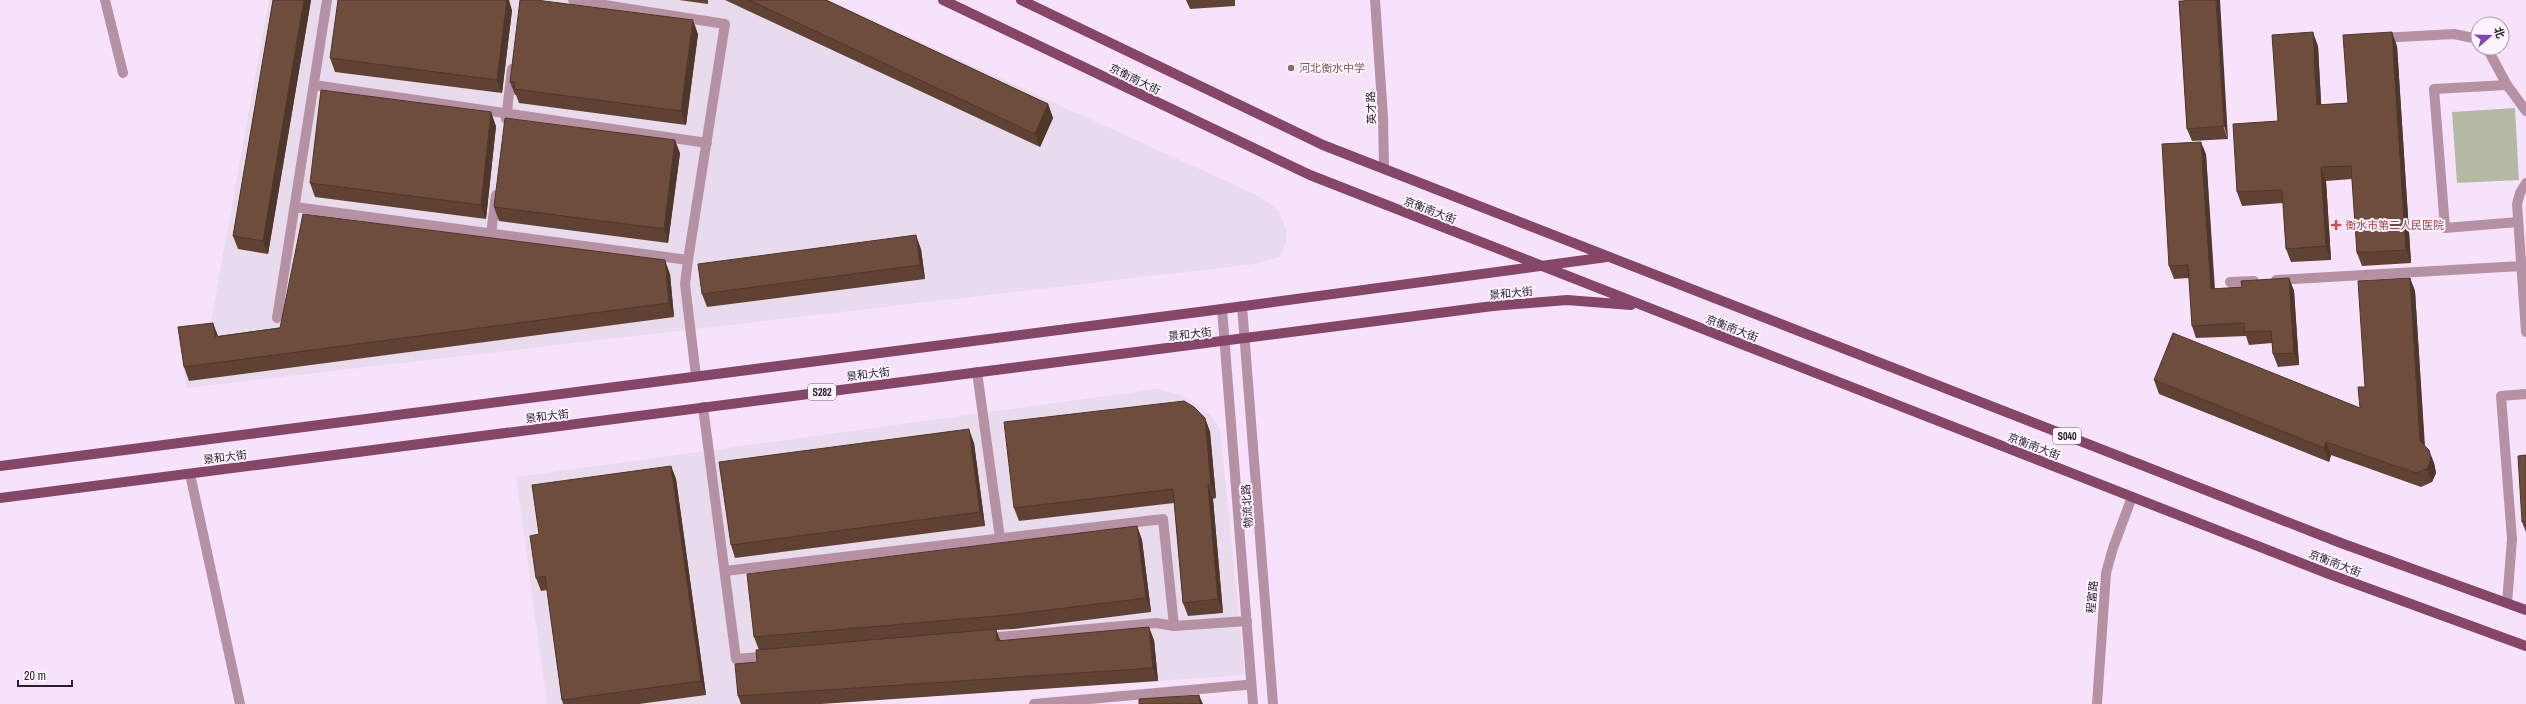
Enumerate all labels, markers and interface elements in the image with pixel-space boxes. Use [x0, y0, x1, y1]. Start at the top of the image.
north arrow [2470, 16, 2510, 56]
text: 北 [2491, 25, 2508, 40]
street label: 京衡南大街 [1107, 61, 1163, 97]
place label: 河北衡水中学 [1299, 61, 1365, 75]
marker: 河北衡水中学 [1286, 63, 1296, 73]
street label: 英才路 [1363, 91, 1379, 125]
street label: 京衡南大街 [1402, 194, 1458, 226]
place label: 衡水市第二人民医院 [2345, 218, 2444, 232]
marker: 衡水市第二人民医院 [2330, 219, 2342, 231]
street label: 景和大街 [1488, 284, 1534, 302]
street label: 京衡南大街 [1704, 312, 1760, 344]
street label: 景和大街 [1167, 325, 1213, 343]
street label: 景和大街 [845, 364, 891, 384]
road number: S282 [808, 384, 836, 400]
street label: 景和大街 [524, 406, 570, 426]
road number: S040 [2053, 428, 2081, 444]
street label: 京衡南大街 [2006, 430, 2062, 462]
street label: 景和大街 [202, 447, 248, 467]
street label: 物流北路 [1238, 484, 1256, 528]
street label: 京衡南大街 [2307, 547, 2363, 579]
street label: 程富路 [2084, 580, 2100, 614]
scale bar [18, 662, 72, 688]
text: 20 m [24, 668, 46, 684]

